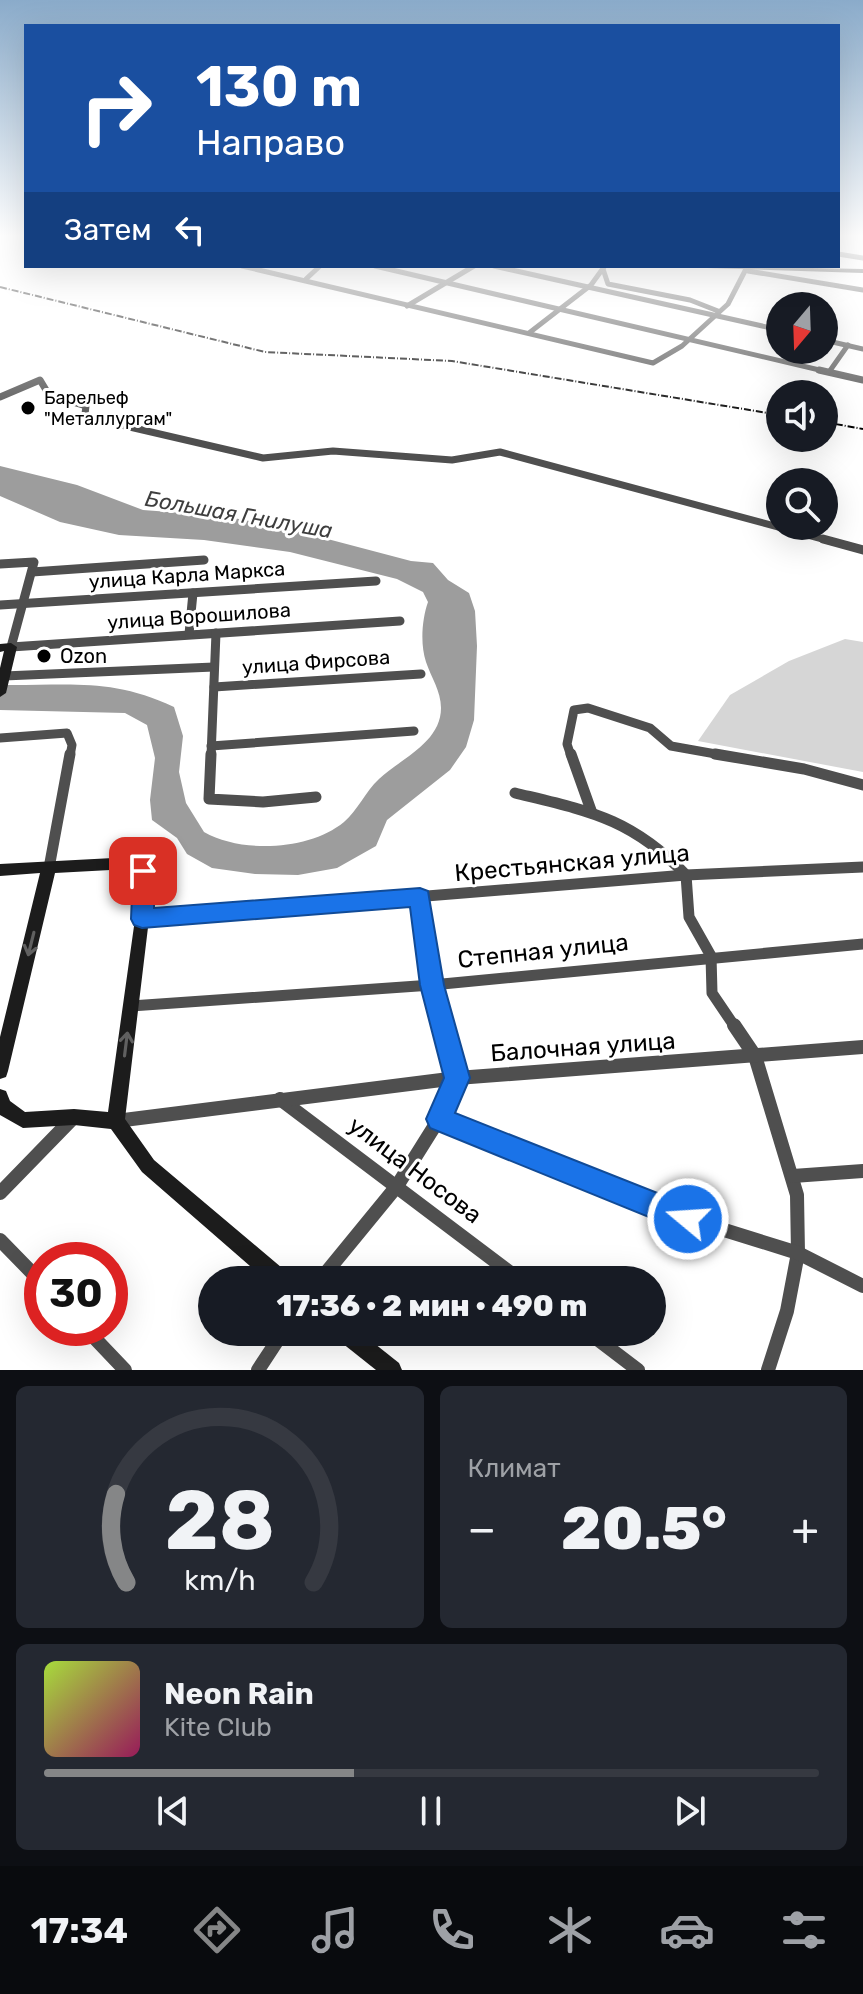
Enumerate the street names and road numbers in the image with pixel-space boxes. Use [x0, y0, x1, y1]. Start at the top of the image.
street label: улица Карла Маркса [88, 556, 286, 594]
street label: улица Ворошилова [106, 598, 292, 634]
street label: улица Фирсова [241, 645, 391, 679]
street label: Крестьянская улица [453, 839, 691, 887]
street label: Степная улица [456, 928, 630, 974]
street label: Балочная улица [490, 1027, 676, 1067]
street label: улица Носова [343, 1111, 487, 1229]

